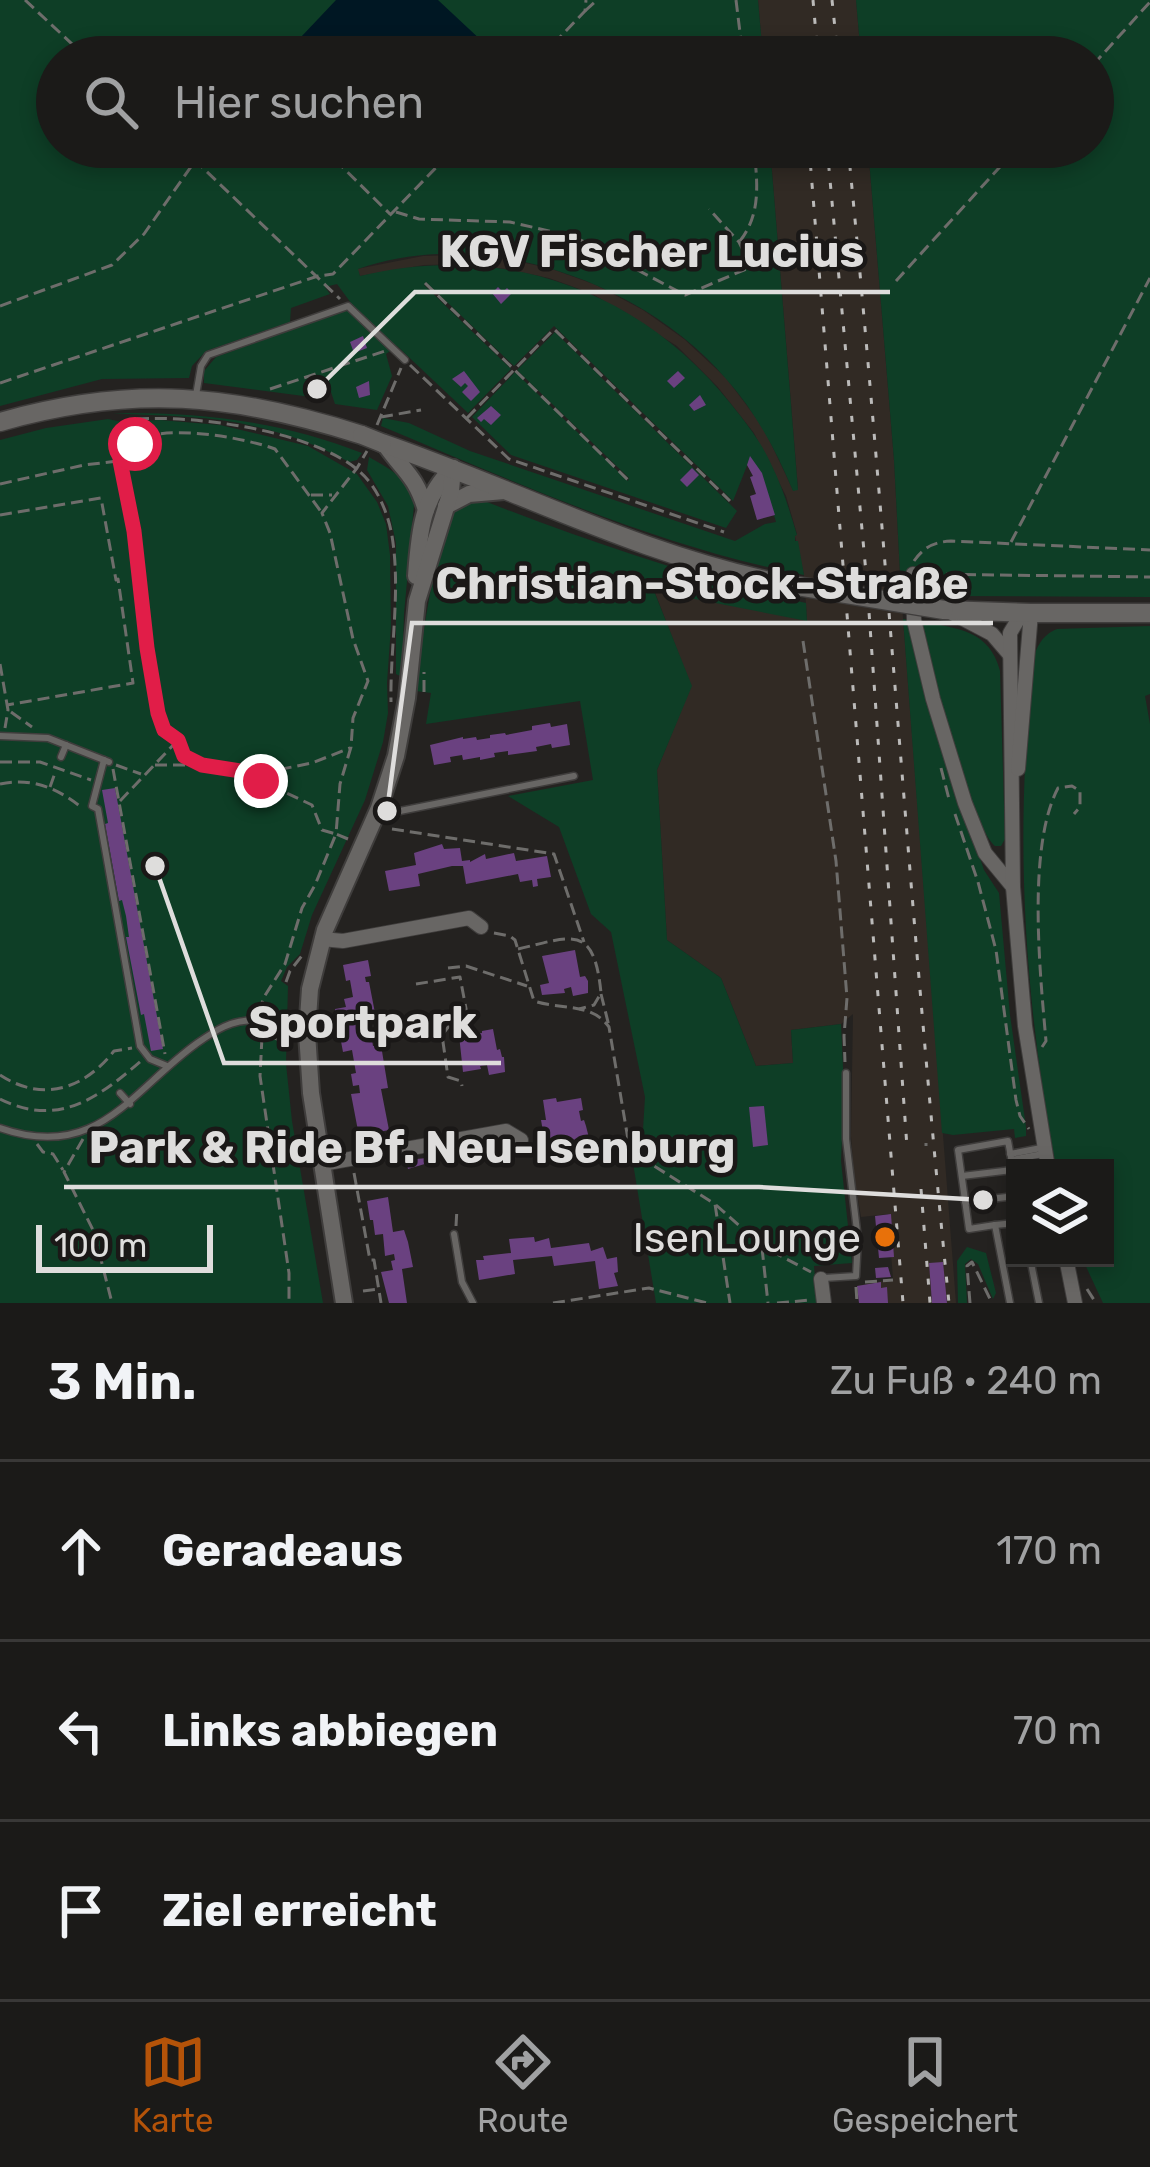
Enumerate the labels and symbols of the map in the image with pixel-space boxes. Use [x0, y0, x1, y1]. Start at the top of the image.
callout: KGV Fischer Lucius [415, 211, 890, 292]
text: KGV Fischer Lucius [440, 225, 864, 278]
route start [108, 417, 162, 471]
callout: Christian-Stock-Straße [412, 542, 993, 623]
text: Christian-Stock-Straße [435, 557, 969, 610]
route end [234, 754, 288, 808]
callout: Sportpark [224, 982, 501, 1063]
text: Sportpark [249, 996, 478, 1049]
callout: Park & Ride Bf. Neu-Isenburg [64, 1106, 759, 1187]
text: Park & Ride Bf. Neu-Isenburg [89, 1121, 735, 1174]
place label: IsenLounge [633, 1213, 861, 1263]
scale bar [36, 1219, 213, 1272]
marker: IsenLounge [872, 1224, 898, 1250]

